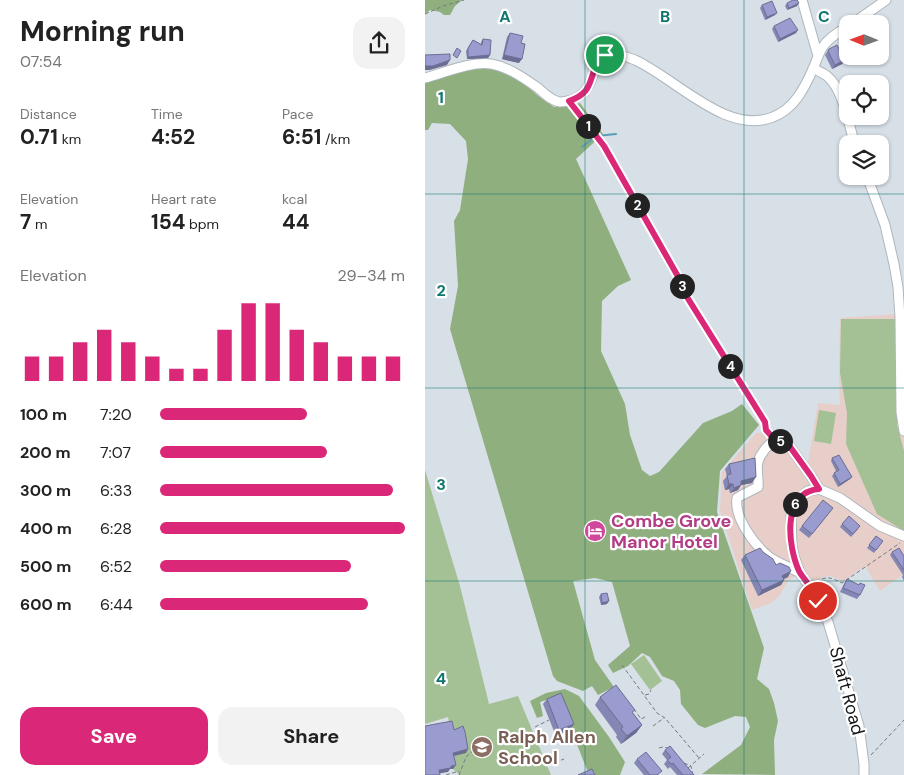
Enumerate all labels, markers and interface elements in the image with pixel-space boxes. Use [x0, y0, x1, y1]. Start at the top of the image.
text: A [499, 6, 511, 27]
text: B [660, 6, 670, 27]
text: C [818, 6, 830, 27]
text: Morning run [20, 13, 185, 50]
north arrow [839, 15, 889, 65]
map controls [839, 15, 889, 185]
button: share [353, 17, 405, 69]
pin [584, 34, 626, 76]
icon: arrive [591, 41, 619, 69]
text: 07:54 [20, 51, 62, 72]
button: locate [839, 75, 889, 125]
text: 1 [438, 87, 444, 108]
text: Distance [20, 105, 77, 123]
text: Time [151, 105, 183, 123]
text: Pace [282, 105, 313, 123]
pin: 1 [575, 114, 601, 138]
text: 1 [586, 117, 591, 135]
text: 0.71 [20, 123, 58, 151]
text: 4:52 [151, 123, 195, 151]
text: 6:51 [282, 123, 321, 151]
text: km [58, 130, 81, 148]
text: /km [321, 130, 350, 148]
button: layers [839, 135, 889, 185]
text: Elevation [20, 190, 78, 208]
text: Heart rate [151, 190, 216, 208]
text: kcal [282, 190, 307, 208]
pin: 2 [625, 192, 649, 218]
text: 2 [633, 196, 642, 214]
text: 7 [20, 208, 31, 236]
text: 154 [151, 208, 185, 236]
text: 44 [282, 208, 309, 236]
text: m [31, 215, 47, 233]
text: bpm [185, 215, 219, 233]
text: Elevation [20, 265, 87, 286]
text: 29–34 m [338, 265, 405, 286]
pin: 3 [669, 274, 695, 298]
text: 3 [678, 277, 687, 295]
text: 2 [436, 280, 446, 301]
pin: 4 [717, 354, 743, 378]
text: 4 [726, 357, 735, 375]
text: 100 m [20, 404, 67, 425]
text: 7:20 [100, 404, 132, 425]
pin: 5 [767, 428, 793, 454]
text: 5 [776, 432, 785, 450]
text: 200 m [20, 442, 71, 463]
text: 7:07 [100, 442, 131, 463]
text: 3 [436, 474, 446, 495]
text: 300 m [20, 480, 71, 501]
text: 6:33 [100, 480, 132, 501]
pin: 6 [783, 492, 807, 516]
text: 6 [791, 495, 800, 513]
place label: Combe Grove Manor Hotel [611, 509, 732, 554]
text: 400 m [20, 518, 72, 539]
text: 6:28 [100, 518, 132, 539]
hotel icon: Combe Grove Manor Hotel [583, 519, 607, 543]
text: 500 m [20, 556, 71, 577]
text: 6:52 [100, 556, 132, 577]
pin [797, 580, 839, 622]
icon: check [804, 587, 832, 615]
text: 600 m [20, 594, 72, 615]
text: 6:44 [100, 594, 133, 615]
street label: Shaft Road [824, 644, 870, 738]
text: 4 [436, 668, 446, 689]
button: Save [20, 707, 208, 765]
button: Share [218, 707, 405, 765]
place label: Ralph Allen School [498, 725, 596, 770]
school or university icon: Ralph Allen School [470, 735, 494, 759]

